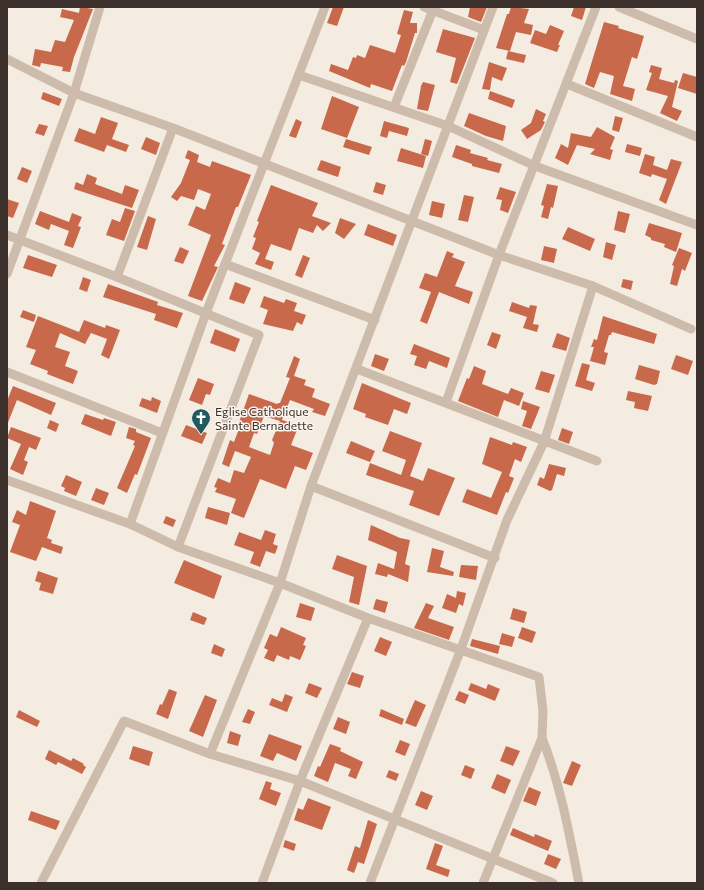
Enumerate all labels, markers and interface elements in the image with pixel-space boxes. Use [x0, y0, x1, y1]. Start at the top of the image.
place label: Eglise Catholique Sainte Bernadette [215, 404, 313, 432]
church icon: Eglise Catholique Sainte Bernadette [190, 407, 212, 435]

